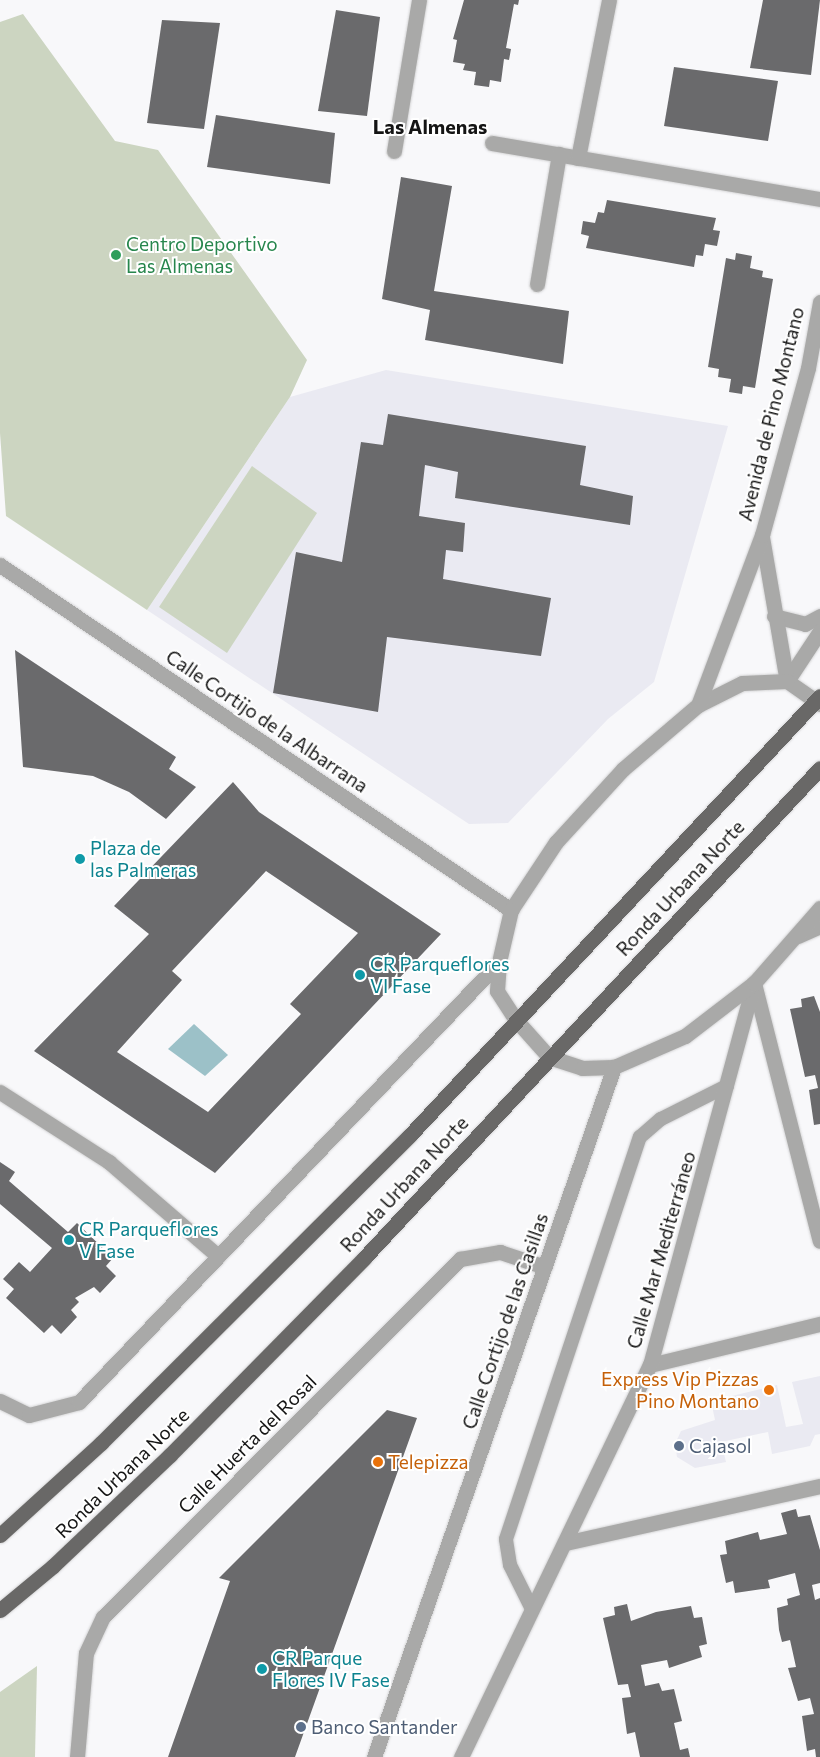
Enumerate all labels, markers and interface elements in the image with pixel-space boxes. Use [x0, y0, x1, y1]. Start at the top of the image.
district label: Las Almenas [373, 114, 487, 138]
place label: Centro Deportivo Las Almenas [126, 233, 278, 277]
marker: Centro Deportivo Las Almenas [110, 249, 122, 261]
street label: Avenida de Pino Montano [733, 305, 809, 523]
street label: Calle Cortijo de la Albarrana [162, 645, 372, 797]
street label: Ronda Urbana Norte [611, 816, 749, 960]
place label: Plaza de las Palmeras [90, 837, 196, 881]
marker: Plaza de las Palmeras [74, 853, 86, 865]
place label: CR Parqueflores VI Fase [370, 953, 510, 997]
marker: CR Parqueflores VI Fase [354, 969, 366, 981]
street label: Ronda Urbana Norte [335, 1112, 473, 1256]
street label: Calle Mar Mediterráneo [622, 1149, 700, 1351]
street label: Calle Cortijo de las Casillas [457, 1210, 553, 1432]
place label: CR Parqueflores V Fase [79, 1218, 219, 1262]
marker: CR Parqueflores V Fase [63, 1234, 75, 1246]
place label: Express Vip Pizzas Pino Montano [601, 1368, 759, 1412]
street label: Calle Huerta del Rosal [173, 1370, 321, 1518]
marker: Express Vip Pizzas Pino Montano [763, 1384, 775, 1396]
street label: Ronda Urbana Norte [50, 1403, 194, 1543]
place label: Cajasol [689, 1435, 752, 1457]
marker: Cajasol [673, 1440, 685, 1452]
place label: Telepizza [388, 1451, 469, 1473]
marker: Telepizza [372, 1456, 384, 1468]
place label: CR Parque Flores IV Fase [272, 1647, 390, 1691]
marker: CR Parque Flores IV Fase [256, 1663, 268, 1675]
place label: Banco Santander [311, 1716, 458, 1738]
marker: Banco Santander [295, 1721, 307, 1733]

